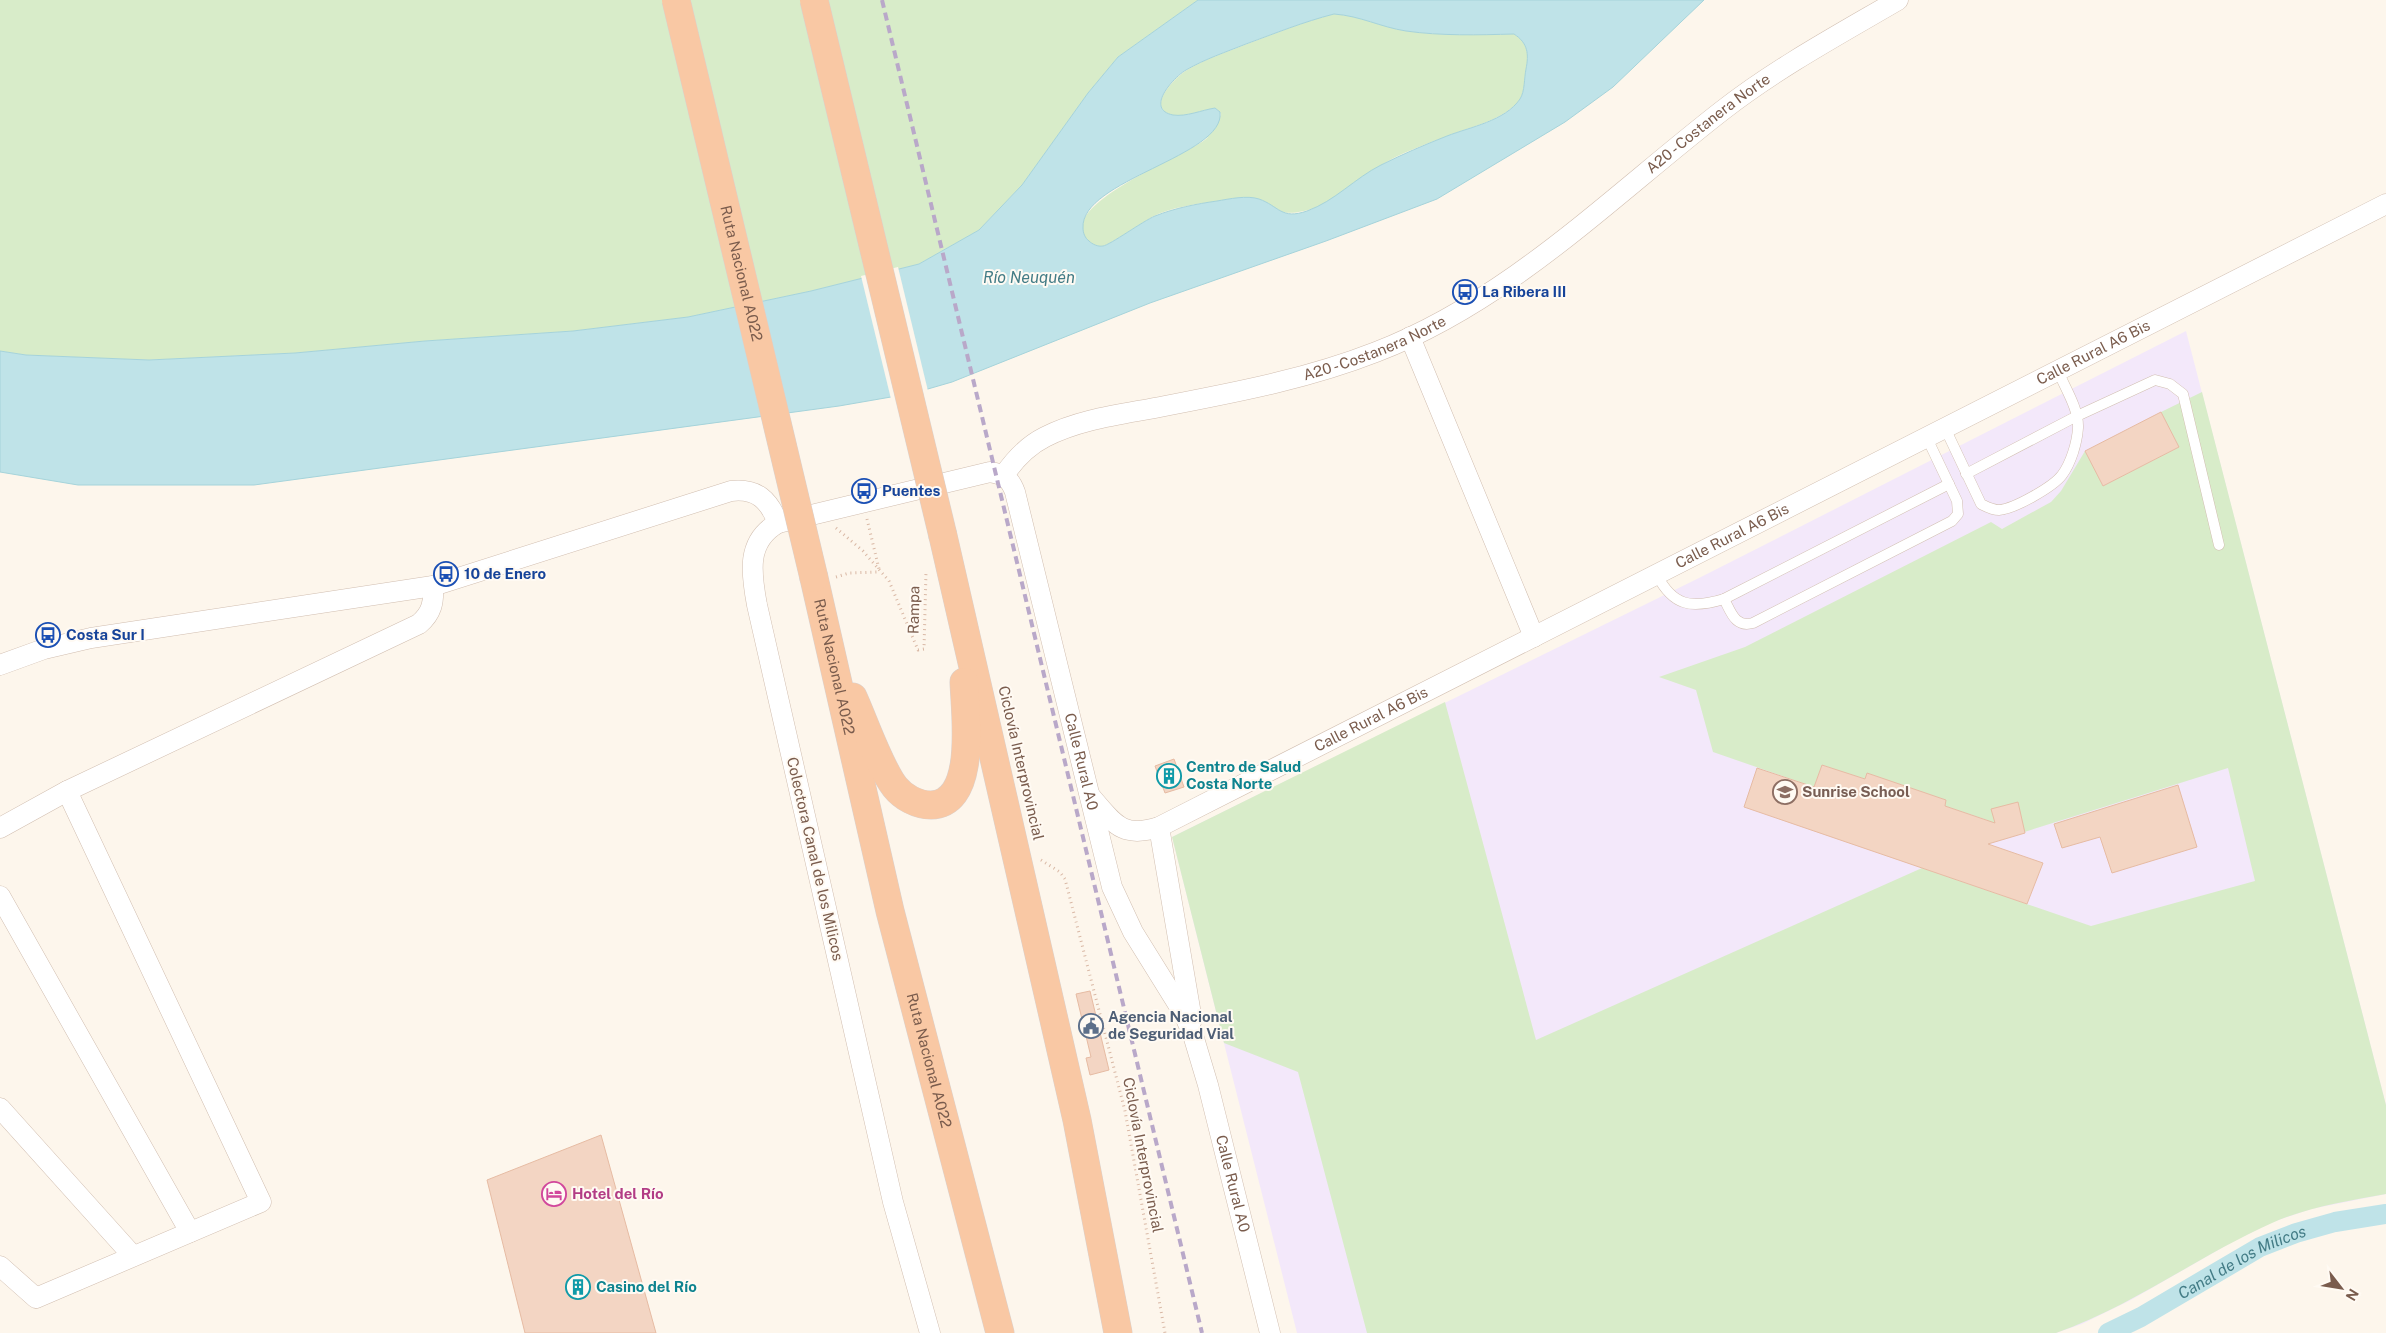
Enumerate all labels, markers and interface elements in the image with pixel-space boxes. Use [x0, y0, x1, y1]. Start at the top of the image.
street label: A20 - Costanera Norte [1643, 70, 1773, 177]
street label: Ruta Nacional A022 [717, 204, 766, 343]
water label: Río Neuquén [983, 268, 1075, 287]
bus stop icon: La Ribera III [1452, 279, 1478, 305]
place label: La Ribera III [1482, 283, 1566, 300]
street label: A20 - Costanera Norte [1301, 312, 1449, 383]
street label: Calle Rural A6 Bis [2034, 316, 2153, 388]
bus stop icon: Puentes [851, 478, 877, 504]
place label: Puentes [882, 482, 941, 499]
street label: Calle Rural A6 Bis [1672, 500, 1792, 571]
bus stop icon: 10 de Enero [433, 561, 459, 587]
place label: 10 de Enero [464, 565, 547, 582]
street label: Rampa [905, 586, 922, 634]
street label: Ruta Nacional A022 [811, 597, 859, 736]
bus stop icon: Costa Sur I [35, 622, 61, 648]
place label: Costa Sur I [66, 626, 145, 643]
street label: Calle Rural A6 Bis [1311, 683, 1430, 755]
street label: Ciclovía Interprovincial [995, 684, 1048, 842]
street label: Calle Rural A0 [1062, 711, 1102, 812]
street label: Colectora Canal de los Milicos [784, 755, 847, 962]
place label: Centro de Salud Costa Norte [1186, 758, 1301, 792]
building icon: Centro de Salud Costa Norte [1156, 763, 1182, 789]
school or university icon: Sunrise School [1772, 779, 1798, 805]
place label: Sunrise School [1802, 783, 1910, 800]
street label: Ruta Nacional A022 [904, 991, 955, 1130]
place label: Agencia Nacional de Seguridad Vial [1108, 1008, 1234, 1042]
public building icon: Agencia Nacional de Seguridad Vial [1078, 1013, 1104, 1039]
street label: Ciclovía Interprovincial [1120, 1076, 1167, 1234]
street label: Calle Rural A0 [1213, 1133, 1253, 1234]
hotel icon: Hotel del Río [541, 1181, 567, 1207]
place label: Hotel del Río [572, 1185, 664, 1202]
water label: Canal de los Milicos [2174, 1222, 2308, 1303]
north arrow [2316, 1263, 2366, 1313]
building icon: Casino del Río [565, 1274, 591, 1300]
place label: Casino del Río [596, 1278, 697, 1295]
text: N [2342, 1286, 2362, 1304]

